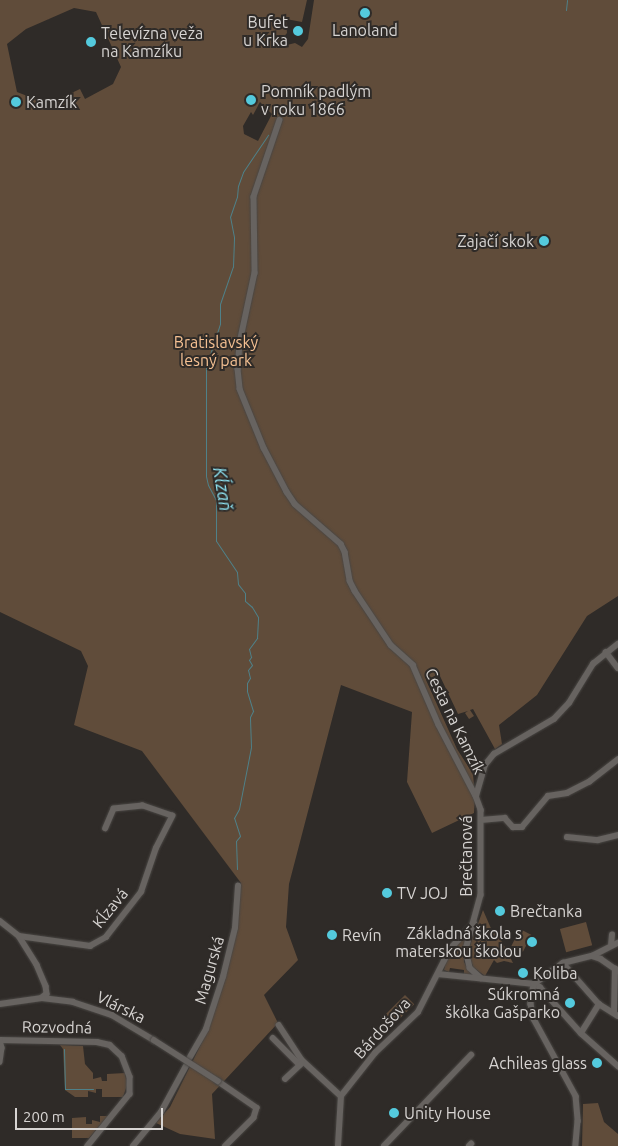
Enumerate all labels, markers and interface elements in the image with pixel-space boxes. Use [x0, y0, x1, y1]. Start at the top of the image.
marker: Lanoland [359, 7, 371, 19]
place label: Bufet u Krka [243, 12, 288, 50]
place label: Lanoland [332, 20, 398, 40]
place label: Televízna veža na Kamzíku [101, 23, 203, 61]
marker: Bufet u Krka [292, 25, 304, 37]
marker: Televízna veža na Kamzíku [85, 36, 97, 48]
place label: Pomník padlým v roku 1866 [261, 81, 371, 119]
place label: Kamzík [26, 92, 77, 112]
marker: Pomník padlým v roku 1866 [245, 94, 257, 106]
marker: Kamzík [10, 96, 22, 108]
place label: Zajačí skok [457, 231, 534, 251]
marker: Zajačí skok [538, 235, 550, 247]
park label: Bratislavský lesný park [174, 332, 258, 370]
water label: Kĺzaň [209, 465, 237, 513]
street label: Cesta na Kamzík [421, 665, 489, 777]
street label: Brečtanová [456, 815, 476, 897]
place label: TV JOJ [397, 883, 448, 903]
street label: Kĺzavá [88, 884, 132, 932]
marker: TV JOJ [381, 887, 393, 899]
place label: Brečtanka [510, 901, 582, 921]
marker: Brečtanka [494, 905, 506, 917]
place label: Základná škola s materskou školou [395, 923, 522, 961]
place label: Revín [342, 925, 382, 945]
marker: Revín [326, 929, 338, 941]
street label: Magurská [190, 934, 228, 1006]
marker: Základná škola s materskou školou [526, 936, 538, 948]
place label: Koliba [533, 963, 578, 983]
marker: Koliba [517, 967, 529, 979]
place label: Súkromná škôlka Gašparko [445, 984, 560, 1022]
street label: Vlárska [93, 987, 149, 1027]
street label: Bárdošova [350, 994, 414, 1062]
marker: Súkromná škôlka Gašparko [564, 997, 576, 1009]
street label: Rozvodná [22, 1017, 92, 1037]
place label: Achileas glass [489, 1053, 587, 1073]
marker: Achileas glass [591, 1057, 603, 1069]
scale bar [18, 1098, 165, 1130]
place label: Unity House [404, 1103, 491, 1123]
marker: Unity House [388, 1107, 400, 1119]
text: 200 m [23, 1108, 65, 1125]

